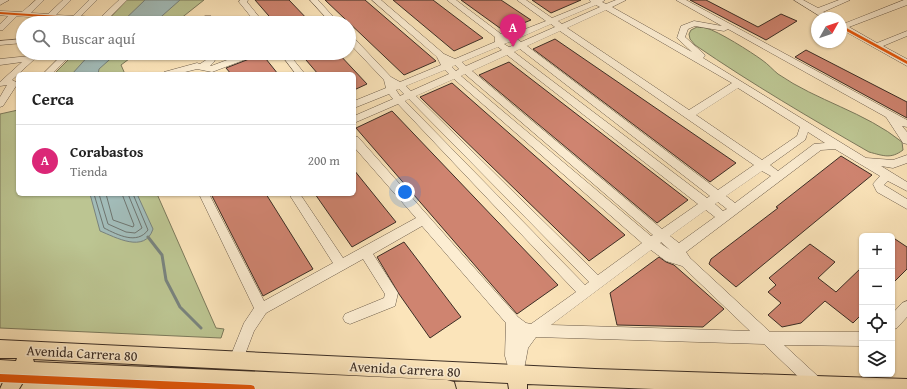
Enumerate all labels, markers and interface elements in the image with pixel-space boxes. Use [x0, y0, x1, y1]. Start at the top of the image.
north arrow [811, 12, 847, 48]
pin: A [500, 14, 526, 47]
search box [16, 16, 356, 60]
icon: search [30, 27, 52, 49]
text: Buscar aquí [62, 28, 135, 49]
text: Cerca [32, 86, 74, 111]
text: Corabastos [70, 141, 143, 162]
text: A [41, 151, 49, 170]
text: 200 m [308, 151, 340, 170]
text: Tienda [70, 162, 107, 181]
your location [395, 182, 415, 202]
map controls [859, 233, 895, 377]
button: + [859, 233, 895, 269]
button: − [859, 269, 895, 305]
button: locate [859, 305, 895, 341]
street label: Avenida Carrera 80 [26, 340, 138, 366]
button: layers [859, 341, 895, 377]
street label: Avenida Carrera 80 [349, 356, 461, 382]

